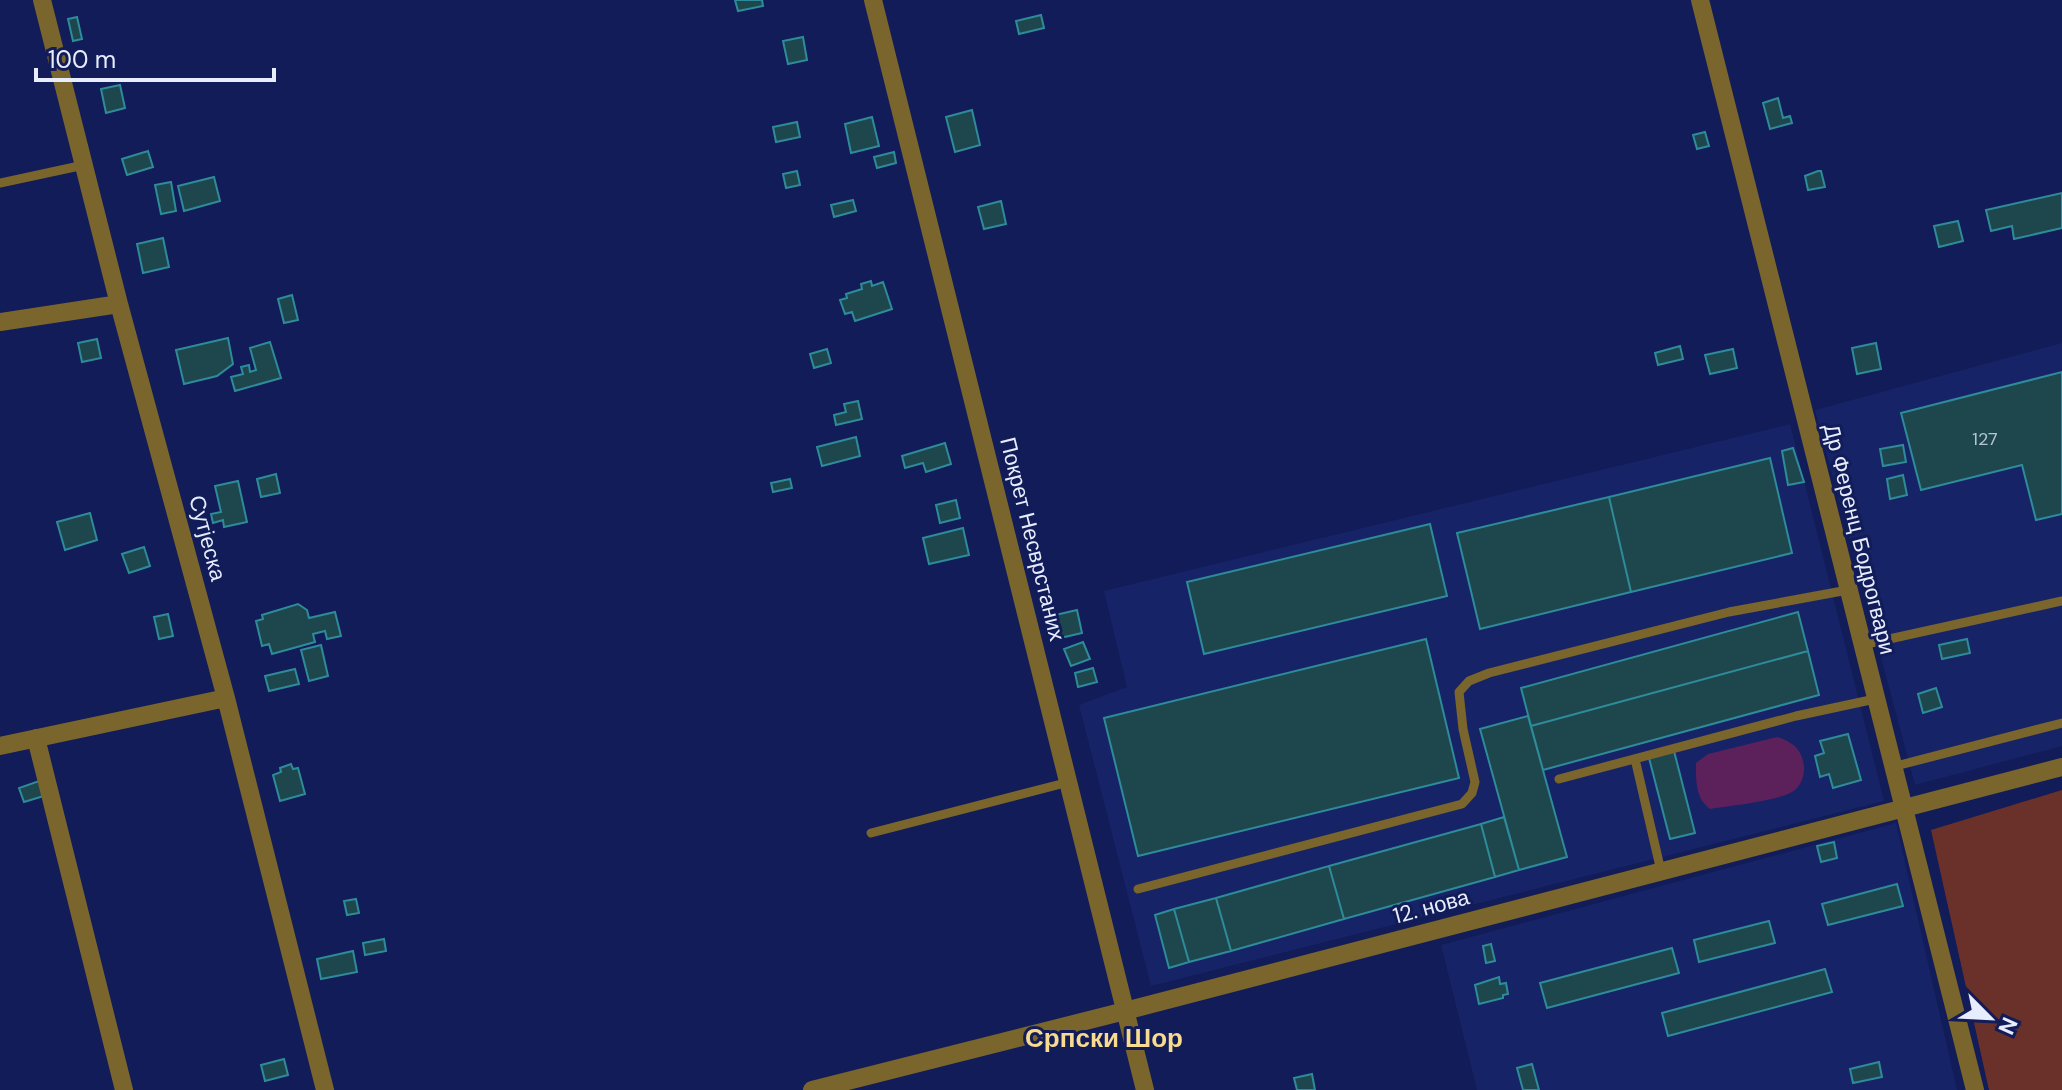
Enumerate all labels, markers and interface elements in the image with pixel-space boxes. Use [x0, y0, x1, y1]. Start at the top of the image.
scale bar [36, 32, 274, 82]
text: 100 m [48, 44, 116, 75]
street label: Др Ференц Бодрогвари [1817, 421, 1902, 657]
house number: 127 [1972, 427, 1998, 451]
street label: Покрет Несврстаних [993, 434, 1072, 644]
street label: Сутјеска [182, 492, 233, 585]
street label: 12. нова [1390, 882, 1473, 931]
north arrow [1950, 978, 2030, 1058]
text: N [1991, 1013, 2024, 1039]
district label: Српски Шор [1025, 1021, 1183, 1055]

